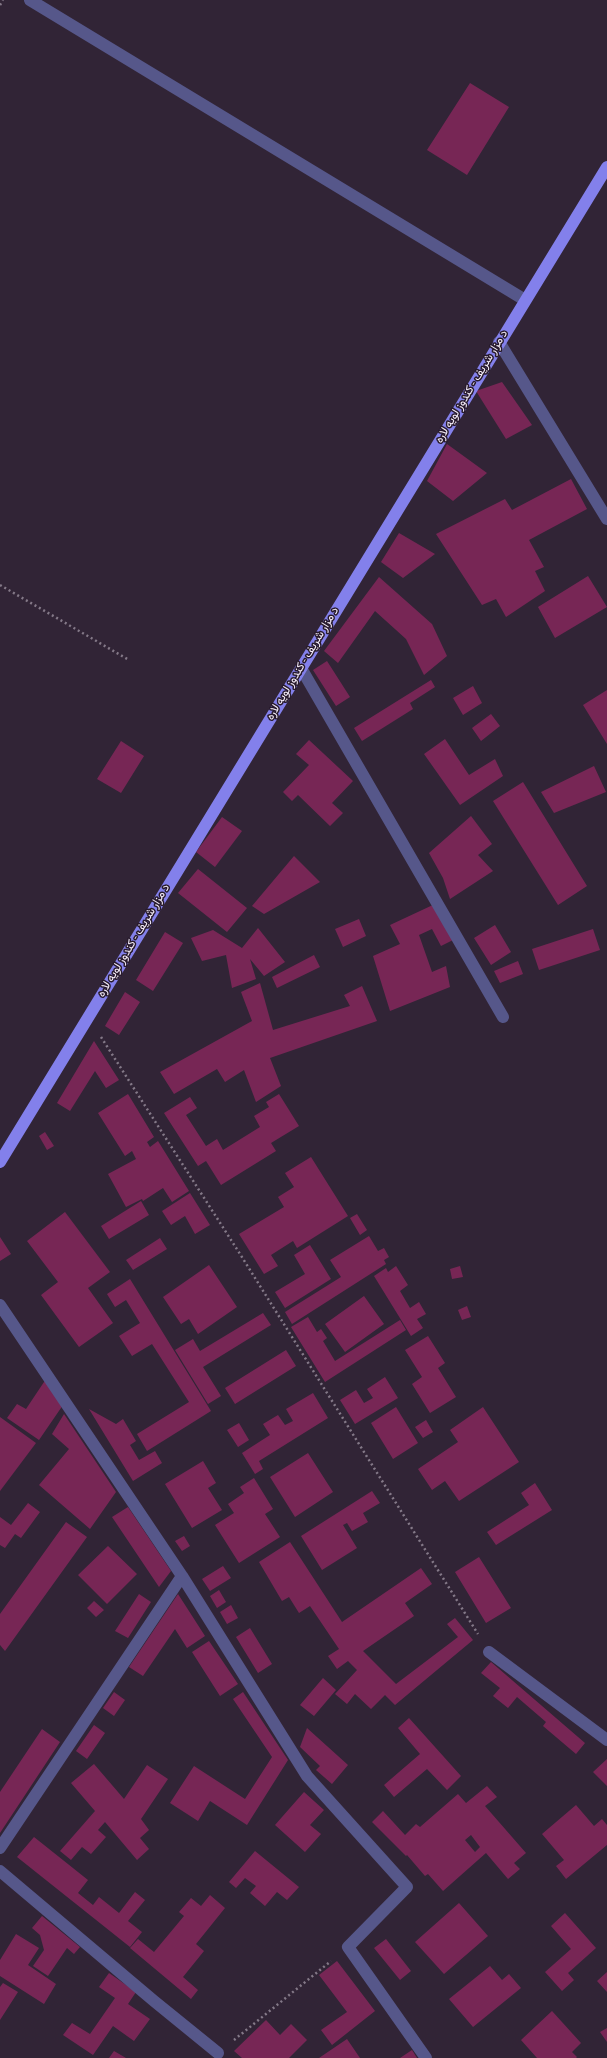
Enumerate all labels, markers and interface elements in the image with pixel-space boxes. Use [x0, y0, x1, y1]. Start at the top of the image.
street label: د مزار شریف - کندوز لویه لاره [432, 328, 512, 446]
street label: د مزار شریف - کندوز لویه لاره [263, 605, 343, 723]
street label: د مزار شریف - کندوز لویه لاره [94, 882, 174, 1000]

